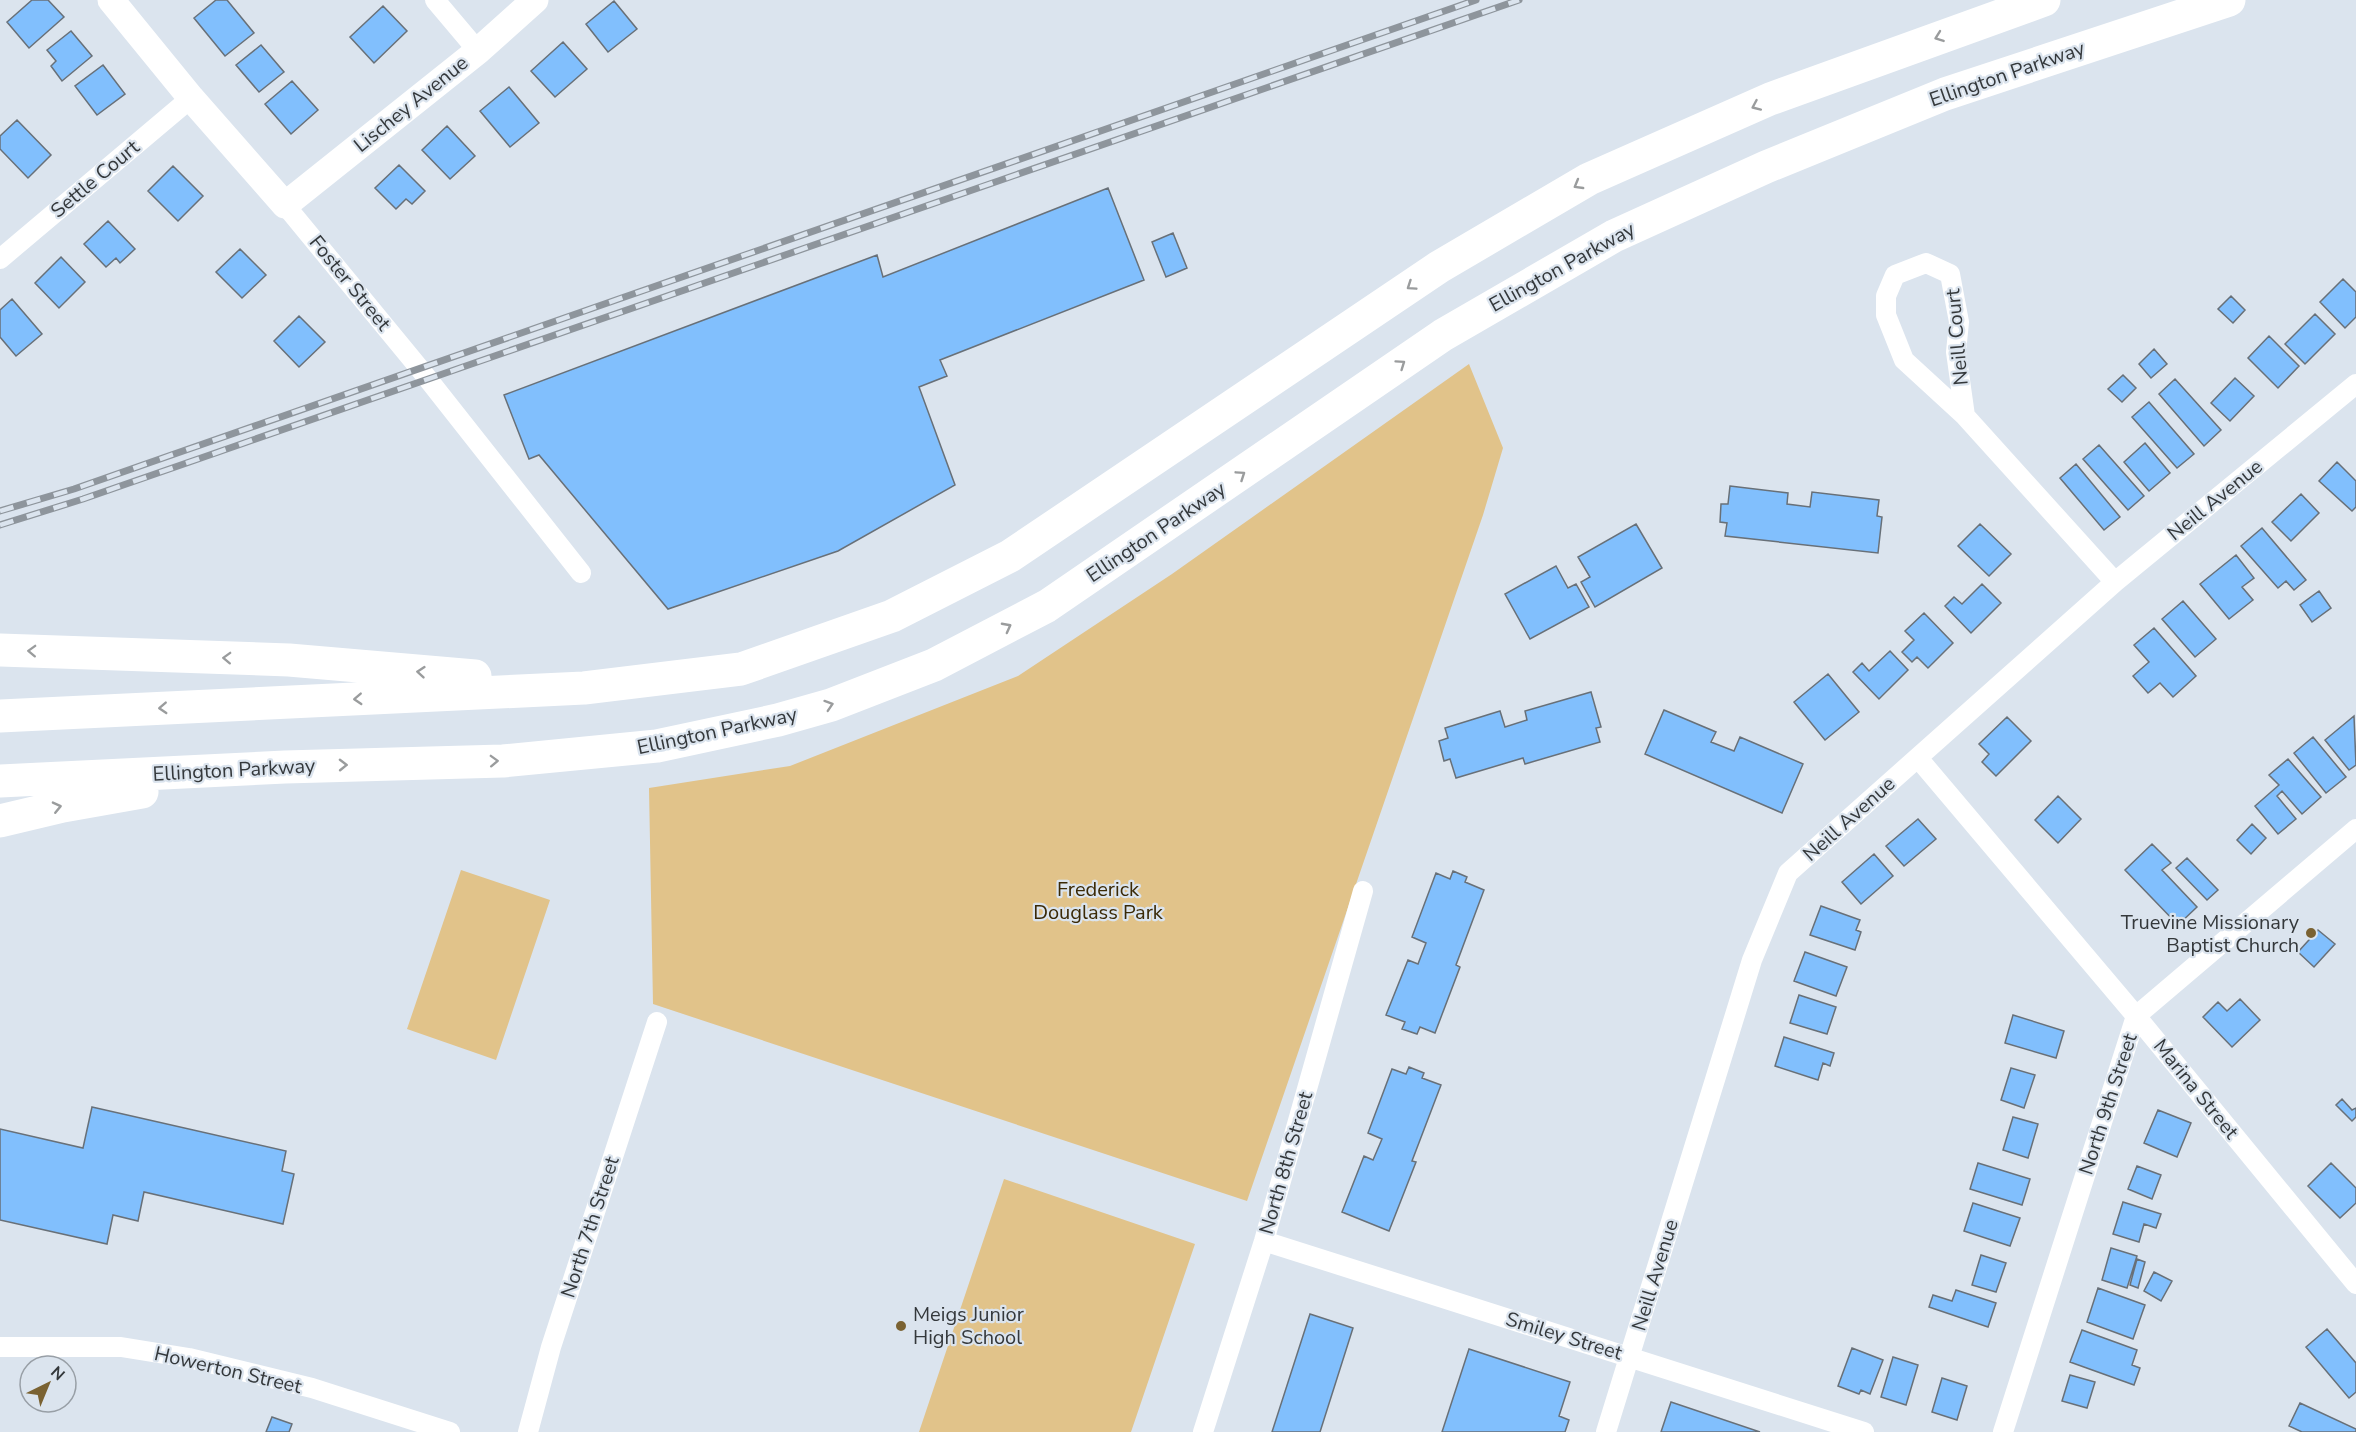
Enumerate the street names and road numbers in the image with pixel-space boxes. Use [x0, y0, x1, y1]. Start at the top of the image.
street label: Ellington Parkway [1926, 35, 2089, 113]
street label: Lischey Avenue [348, 50, 474, 158]
street label: Settle Court [45, 133, 146, 224]
street label: Ellington Parkway [1484, 215, 1640, 318]
street label: Foster Street [303, 230, 397, 337]
street label: Neill Court [1939, 287, 1975, 386]
street label: Neill Avenue [2162, 453, 2268, 547]
street label: Ellington Parkway [1081, 475, 1232, 589]
street label: Ellington Parkway [635, 701, 800, 761]
street label: Ellington Parkway [152, 752, 317, 788]
street label: Neill Avenue [1797, 770, 1901, 868]
street label: North 9th Street [2072, 1029, 2144, 1178]
street label: Marina Street [2147, 1033, 2245, 1145]
street label: North 8th Street [1253, 1088, 1320, 1237]
street label: North 7th Street [554, 1152, 626, 1301]
street label: Neill Avenue [1625, 1216, 1685, 1334]
street label: Smiley Street [1502, 1305, 1626, 1367]
street label: Howerton Street [152, 1340, 305, 1400]

